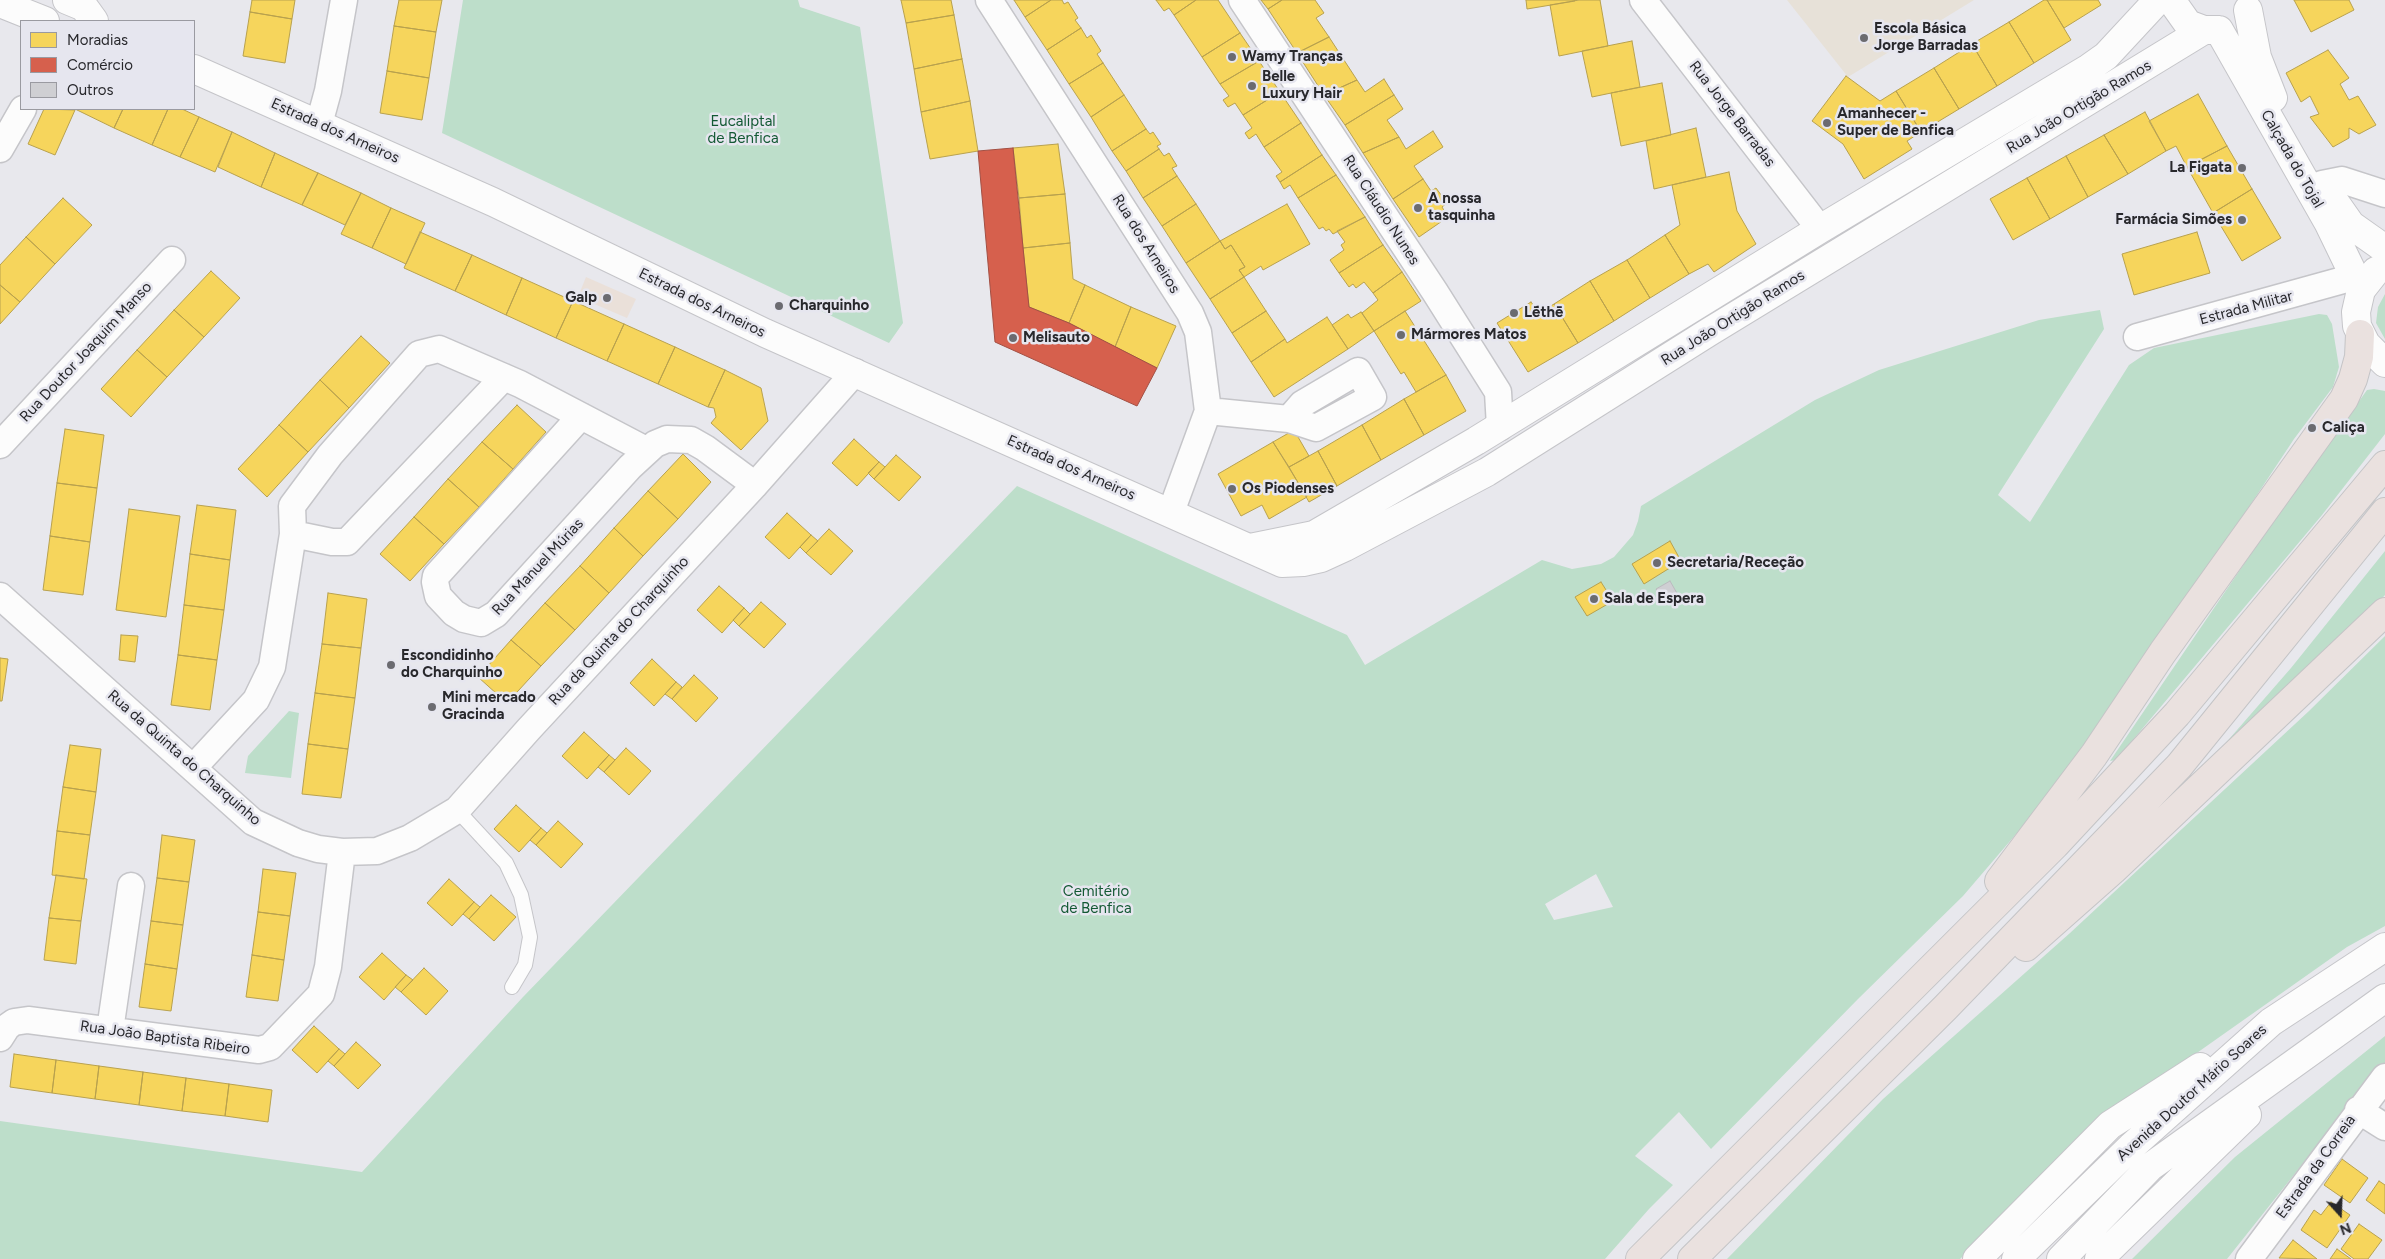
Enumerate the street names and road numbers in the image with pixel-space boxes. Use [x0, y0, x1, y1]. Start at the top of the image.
street label: Rua Jorge Barradas [1685, 57, 1779, 171]
street label: Rua João Ortigão Ramos [2003, 57, 2155, 157]
street label: Estrada dos Arneiros [268, 95, 402, 167]
street label: Calçada do Tojal [2257, 107, 2327, 211]
street label: Rua Cláudio Nunes [1339, 152, 1423, 268]
street label: Rua dos Arneiros [1108, 191, 1184, 297]
street label: Estrada dos Arneiros [636, 265, 768, 341]
street label: Rua João Ortigão Ramos [1658, 266, 1808, 370]
street label: Rua Doutor Joaquim Manso [16, 278, 156, 426]
street label: Estrada Militar [2197, 287, 2295, 329]
street label: Estrada dos Arneiros [1004, 432, 1138, 504]
street label: Rua Manuel Múrias [489, 515, 587, 619]
street label: Rua da Quinta do Charquinho [545, 553, 693, 709]
street label: Rua da Quinta do Charquinho [104, 687, 264, 829]
street label: Rua João Baptista Ribeiro [79, 1017, 251, 1059]
street label: Avenida Doutor Mário Soares [2113, 1021, 2271, 1165]
street label: Estrada da Correia [2272, 1112, 2360, 1222]

